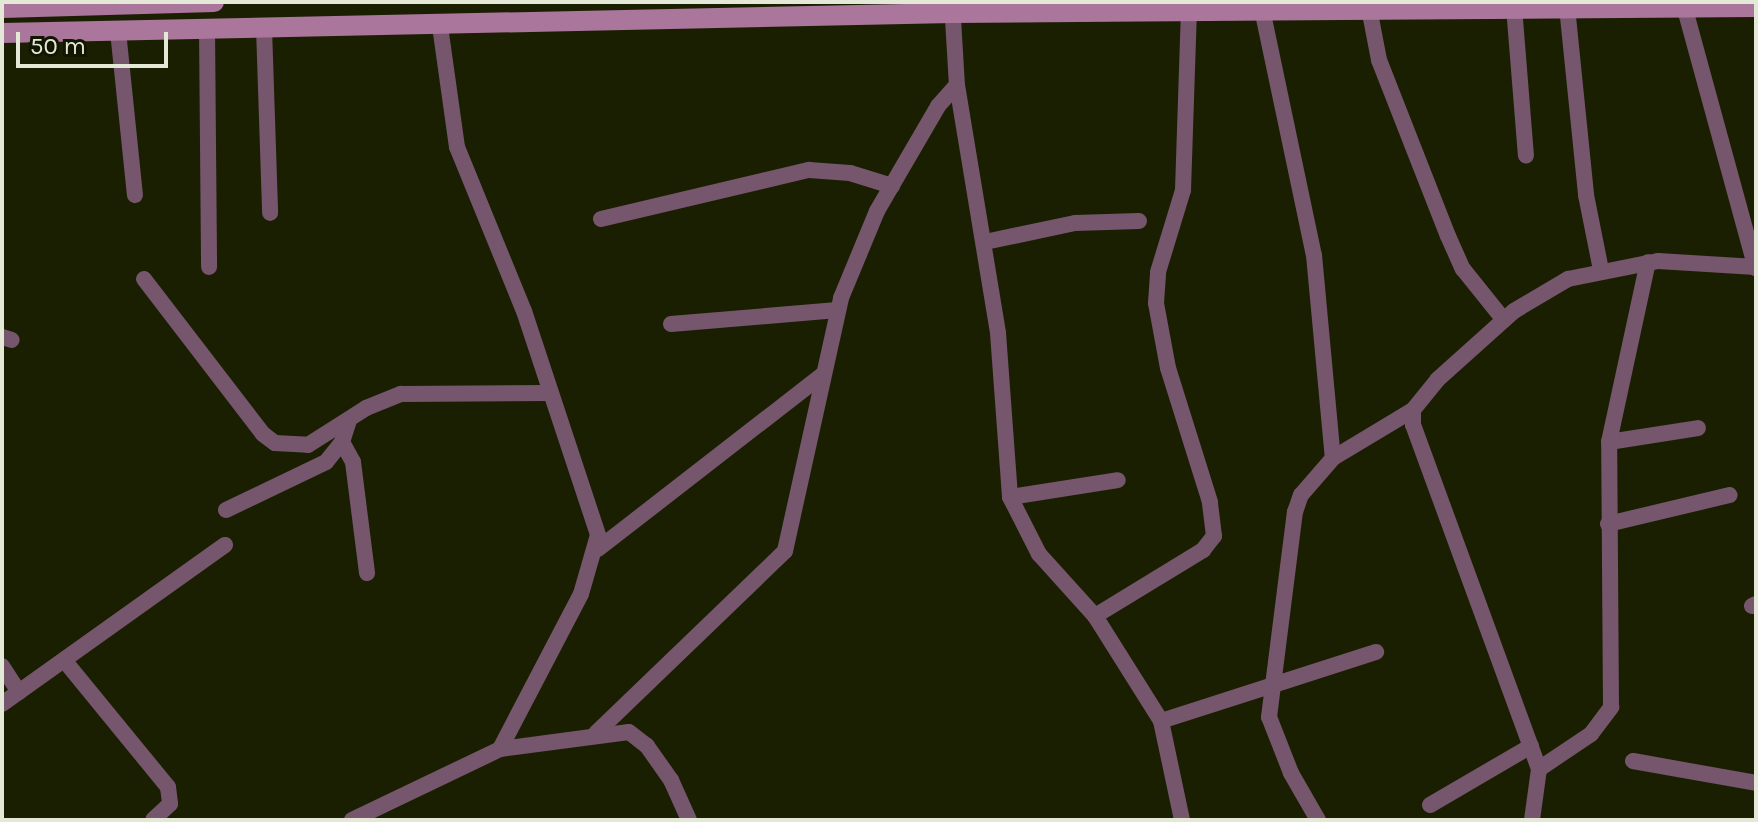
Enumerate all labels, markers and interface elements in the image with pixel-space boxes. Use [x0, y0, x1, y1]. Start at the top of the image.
scale bar [20, 16, 172, 66]
text: 50 m [30, 32, 86, 60]

